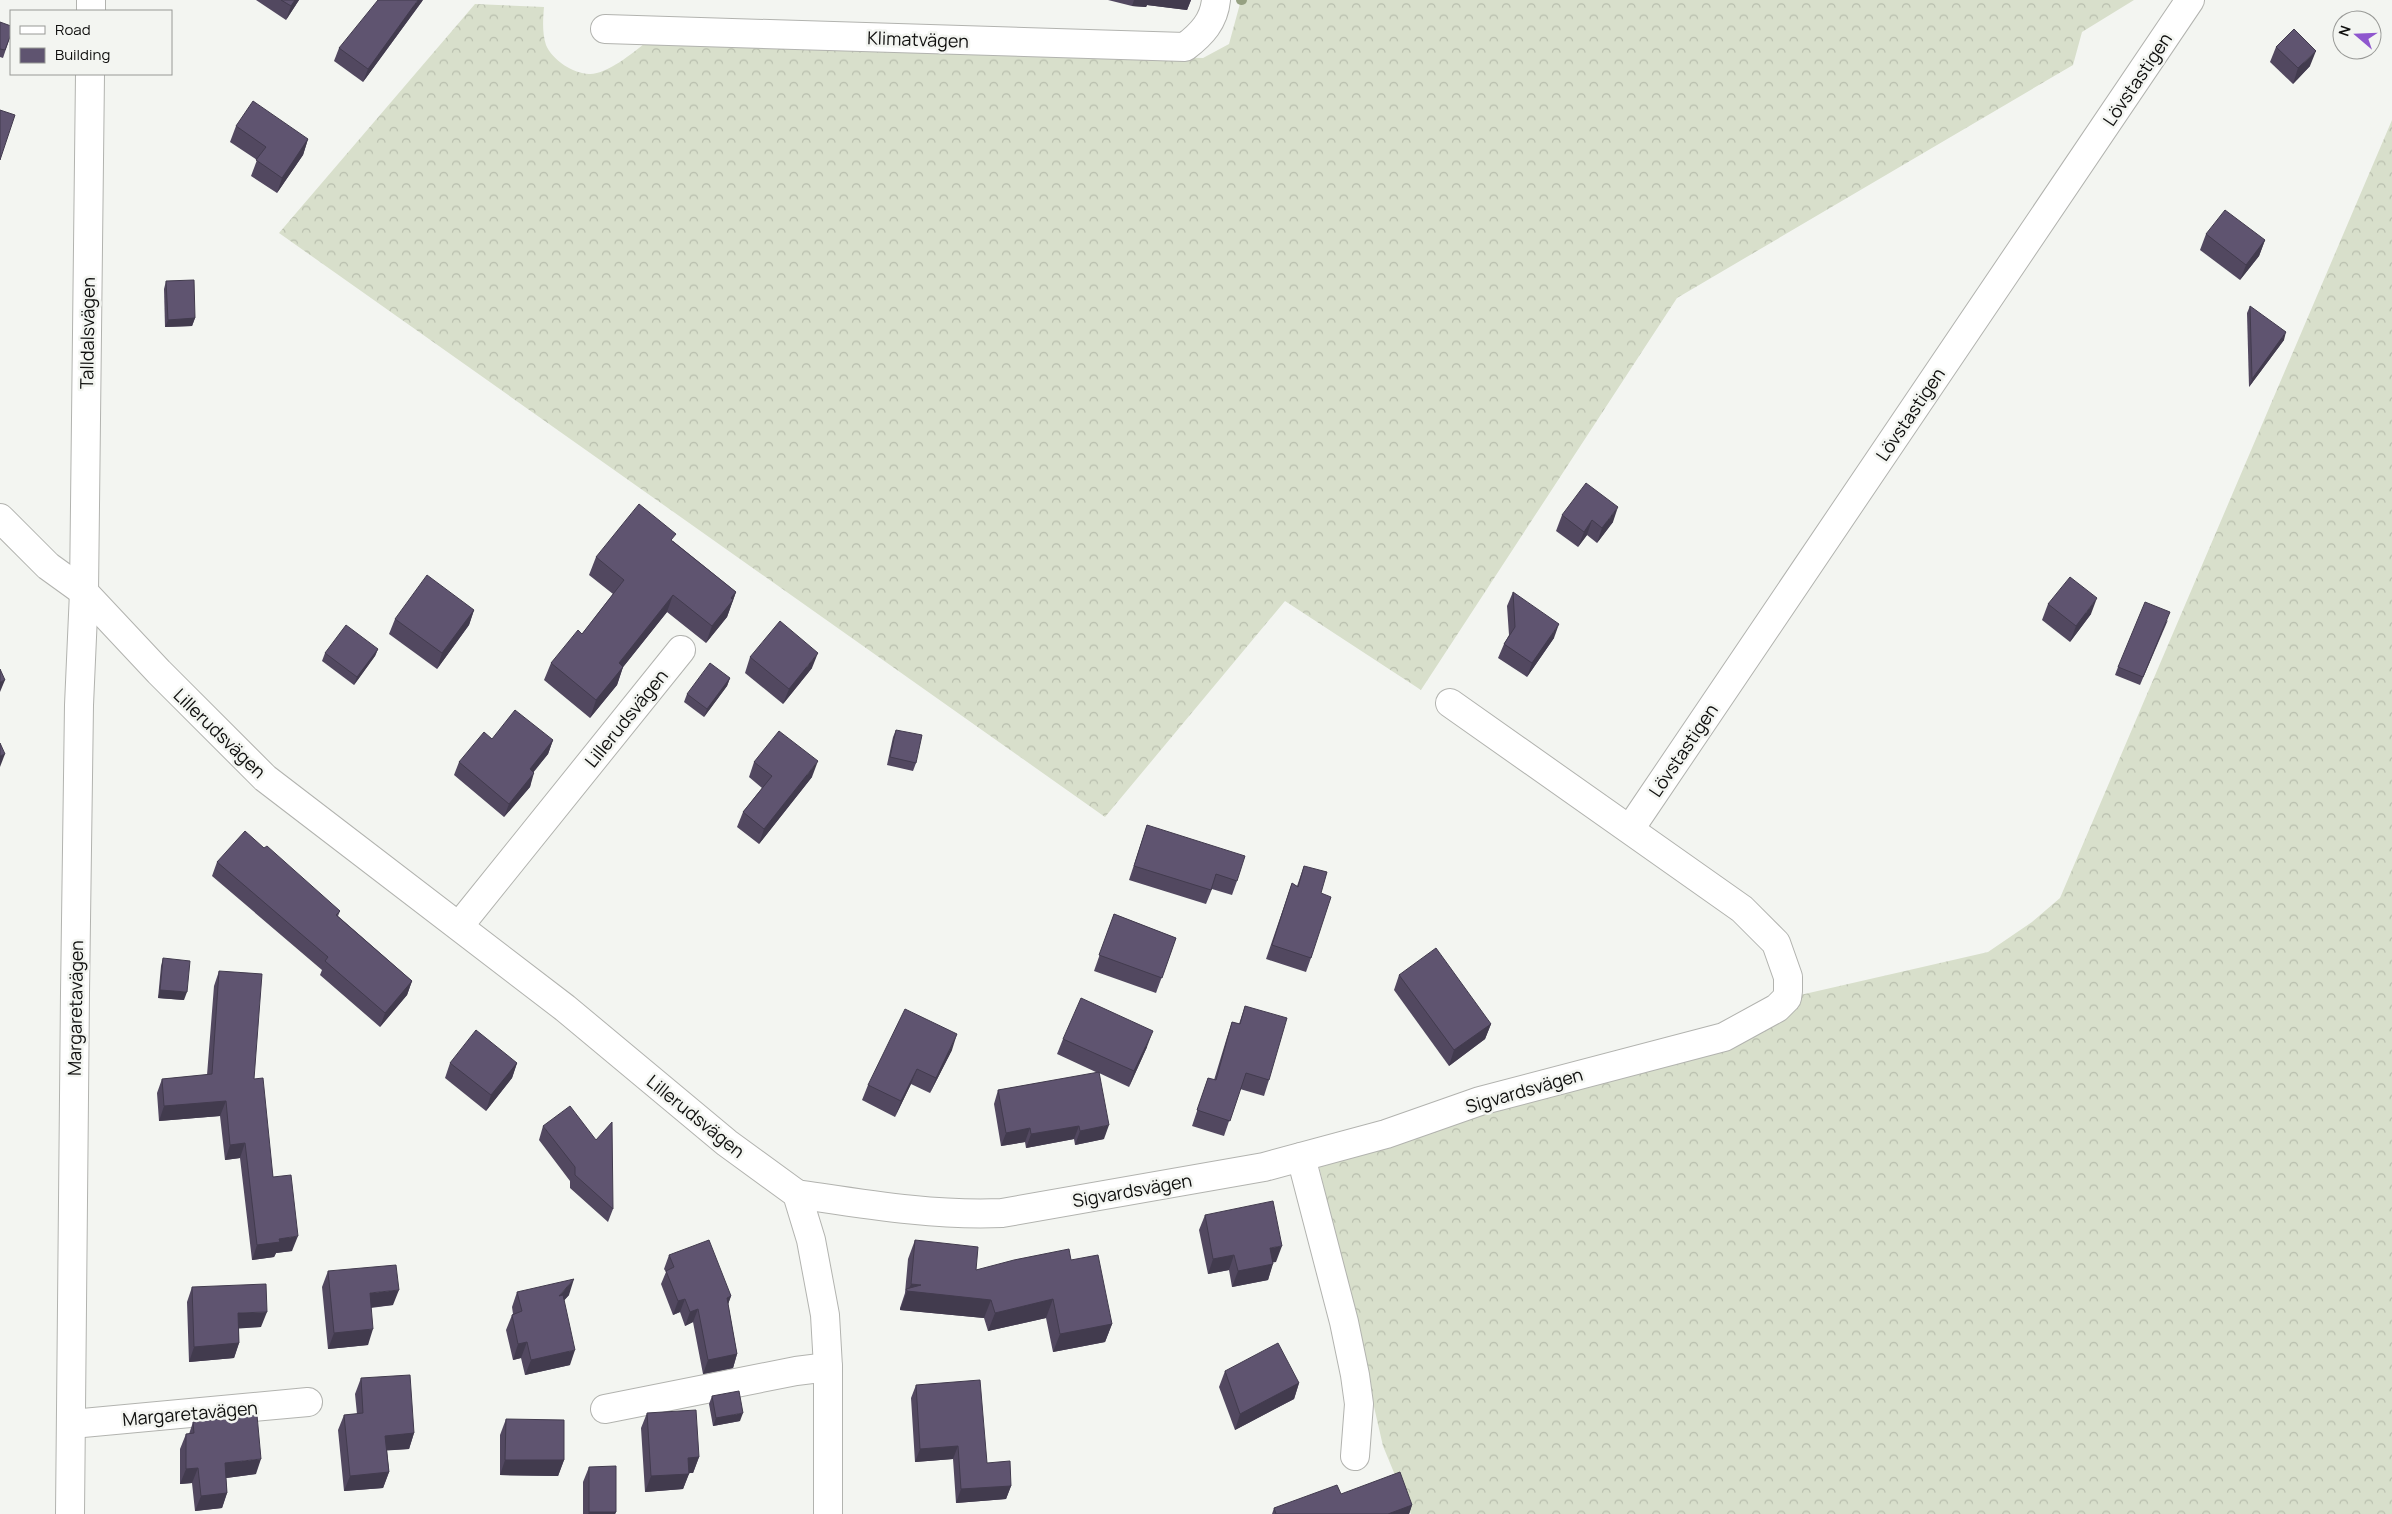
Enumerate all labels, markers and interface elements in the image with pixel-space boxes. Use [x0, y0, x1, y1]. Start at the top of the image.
legend [10, 10, 172, 75]
north arrow [2332, 10, 2382, 60]
text: Road [55, 19, 91, 40]
text: N [2334, 23, 2355, 38]
street label: Klimatvägen [867, 25, 969, 53]
street label: Lövstastigen [2097, 28, 2177, 130]
text: Building [55, 44, 110, 65]
street label: Talldalsvägen [74, 277, 100, 389]
street label: Lövstastigen [1870, 363, 1950, 465]
street label: Lillerudsvägen [579, 664, 673, 772]
street label: Lillerudsvägen [169, 683, 271, 783]
street label: Lövstastigen [1643, 699, 1723, 801]
street label: Margaretavägen [62, 940, 88, 1076]
street label: Sigvardsvägen [1463, 1062, 1585, 1118]
street label: Lillerudsvägen [642, 1069, 750, 1163]
street label: Sigvardsvägen [1070, 1168, 1194, 1212]
street label: Margaretavägen [121, 1395, 259, 1431]

